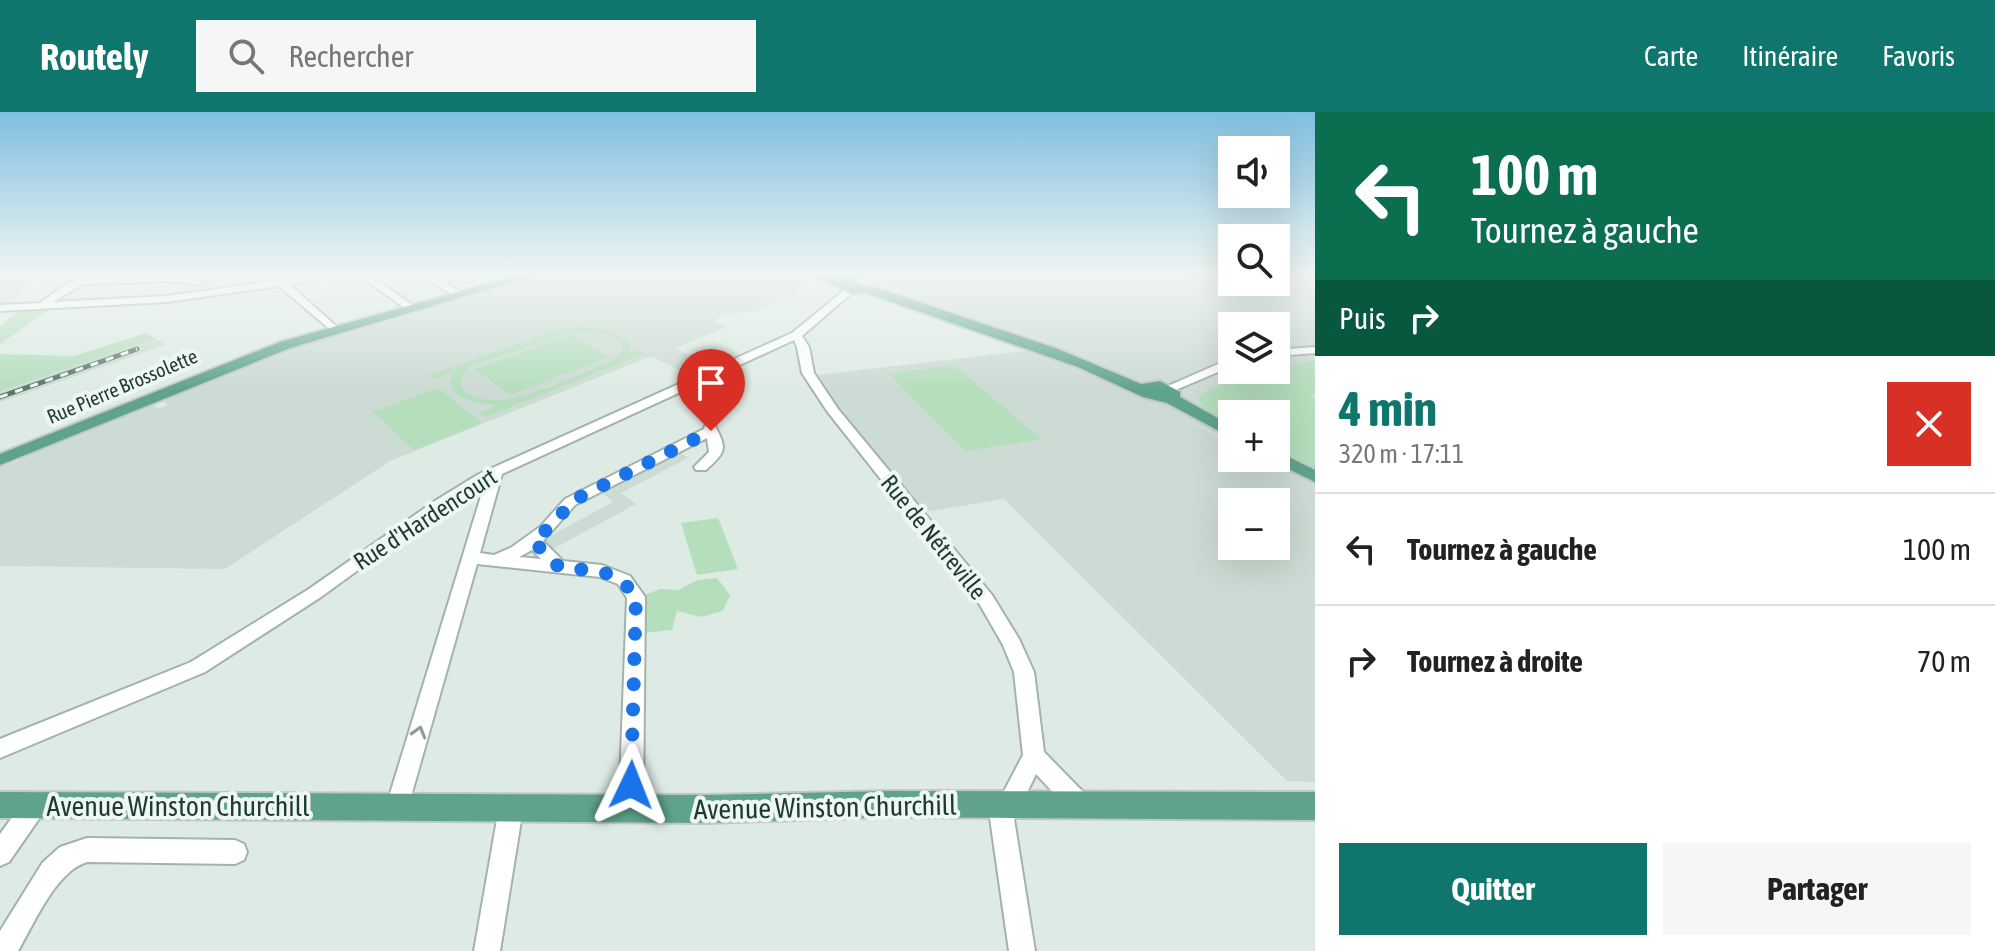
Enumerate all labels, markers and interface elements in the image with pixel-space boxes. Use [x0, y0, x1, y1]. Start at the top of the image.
search box [196, 20, 756, 92]
icon: search [224, 34, 268, 78]
text: Routely [40, 35, 148, 78]
text: Rechercher [288, 39, 413, 73]
text: Carte [1644, 40, 1698, 72]
text: Itinéraire [1742, 40, 1838, 72]
text: Favoris [1882, 40, 1955, 72]
map controls [1218, 136, 1290, 560]
button: sound [1218, 136, 1290, 208]
text: 100 m [1471, 143, 1598, 207]
icon: left [1339, 144, 1443, 248]
text: Tournez à gauche [1471, 209, 1699, 251]
button: search [1218, 224, 1290, 296]
icon: right [1402, 296, 1446, 340]
text: Puis [1339, 301, 1386, 335]
button: layers [1218, 312, 1290, 384]
street label: Rue Pierre Brossolette [43, 344, 201, 428]
pin [677, 349, 745, 431]
icon: arrive [689, 361, 733, 405]
text: 4 min [1339, 381, 1437, 436]
button: close [1887, 382, 1971, 466]
button: + [1218, 400, 1290, 472]
text: 320 m · 17:11 [1339, 439, 1464, 469]
street label: Rue d'Hardencourt [349, 463, 501, 575]
street label: Rue de Nétreville [876, 470, 992, 604]
button: − [1218, 488, 1290, 560]
icon: left [1339, 527, 1383, 571]
text: Tournez à gauche [1407, 532, 1597, 566]
text: 100 m [1903, 532, 1971, 566]
icon: right [1339, 639, 1383, 683]
text: Tournez à droite [1407, 644, 1583, 678]
text: 70 m [1917, 644, 1971, 678]
one-way arrow [410, 726, 426, 740]
position arrow [589, 743, 673, 827]
street label: Avenue Winston Churchill [693, 789, 957, 825]
street label: Avenue Winston Churchill [46, 790, 310, 822]
button: Quitter [1339, 843, 1647, 935]
button: Partager [1663, 843, 1971, 935]

